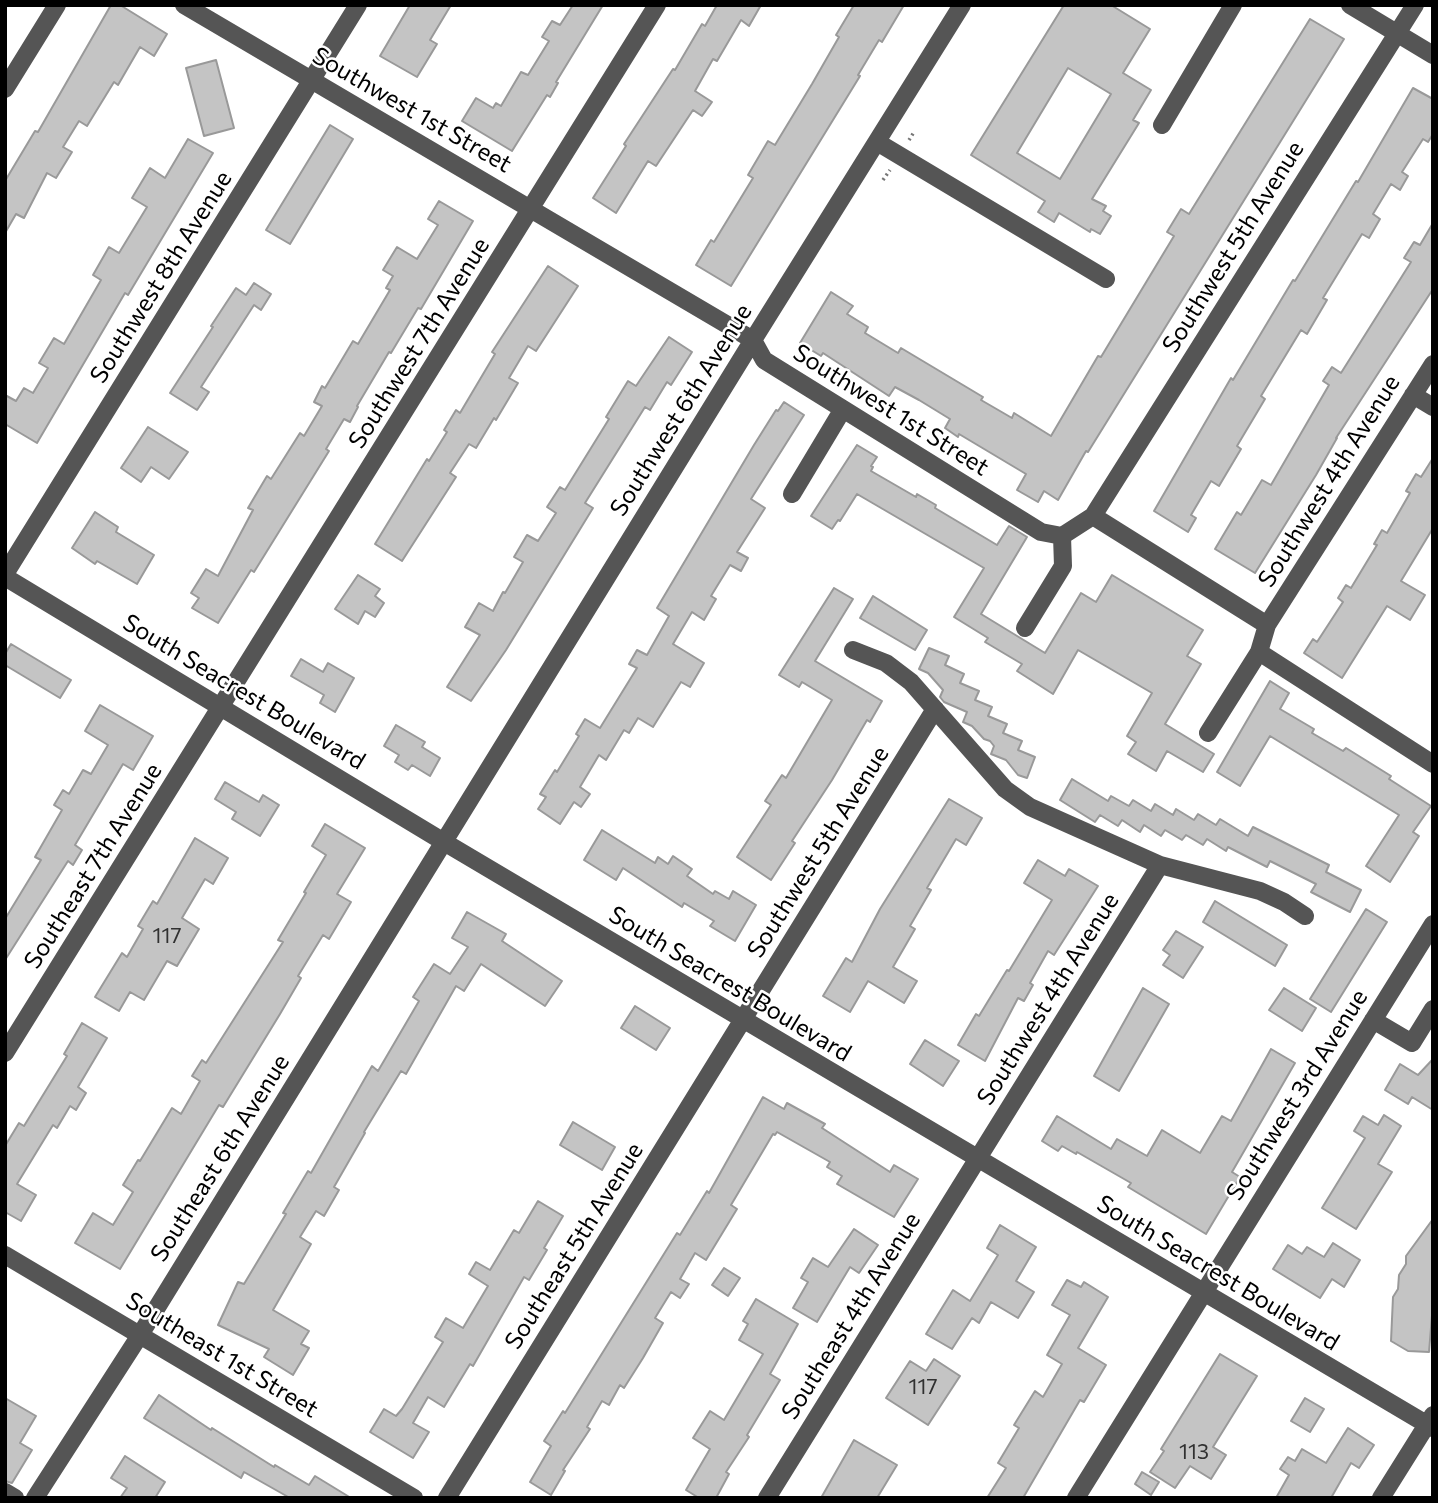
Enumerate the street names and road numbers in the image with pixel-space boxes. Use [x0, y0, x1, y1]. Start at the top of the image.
street label: Southwest 1st Street [307, 41, 517, 179]
street label: Southwest 5th Avenue [1156, 136, 1310, 358]
street label: Southwest 8th Avenue [84, 166, 238, 388]
street label: Southwest 7th Avenue [342, 232, 496, 454]
street label: Southwest 6th Avenue [604, 299, 758, 521]
street label: Southwest 1st Street [788, 338, 994, 482]
street label: Southwest 4th Avenue [1252, 370, 1406, 592]
street label: South Seacrest Boulevard [118, 608, 370, 776]
street label: Southwest 5th Avenue [741, 741, 895, 963]
street label: Southeast 7th Avenue [18, 758, 168, 974]
street label: Southwest 4th Avenue [971, 888, 1125, 1110]
street label: South Seacrest Boulevard [604, 900, 856, 1068]
street label: Southwest 3rd Avenue [1220, 984, 1374, 1206]
street label: Southeast 6th Avenue [145, 1049, 295, 1267]
street label: Southeast 5th Avenue [499, 1137, 649, 1355]
street label: South Seacrest Boulevard [1092, 1189, 1344, 1357]
street label: Southeast 4th Avenue [776, 1207, 926, 1425]
street label: Southeast 1st Street [121, 1286, 323, 1424]

